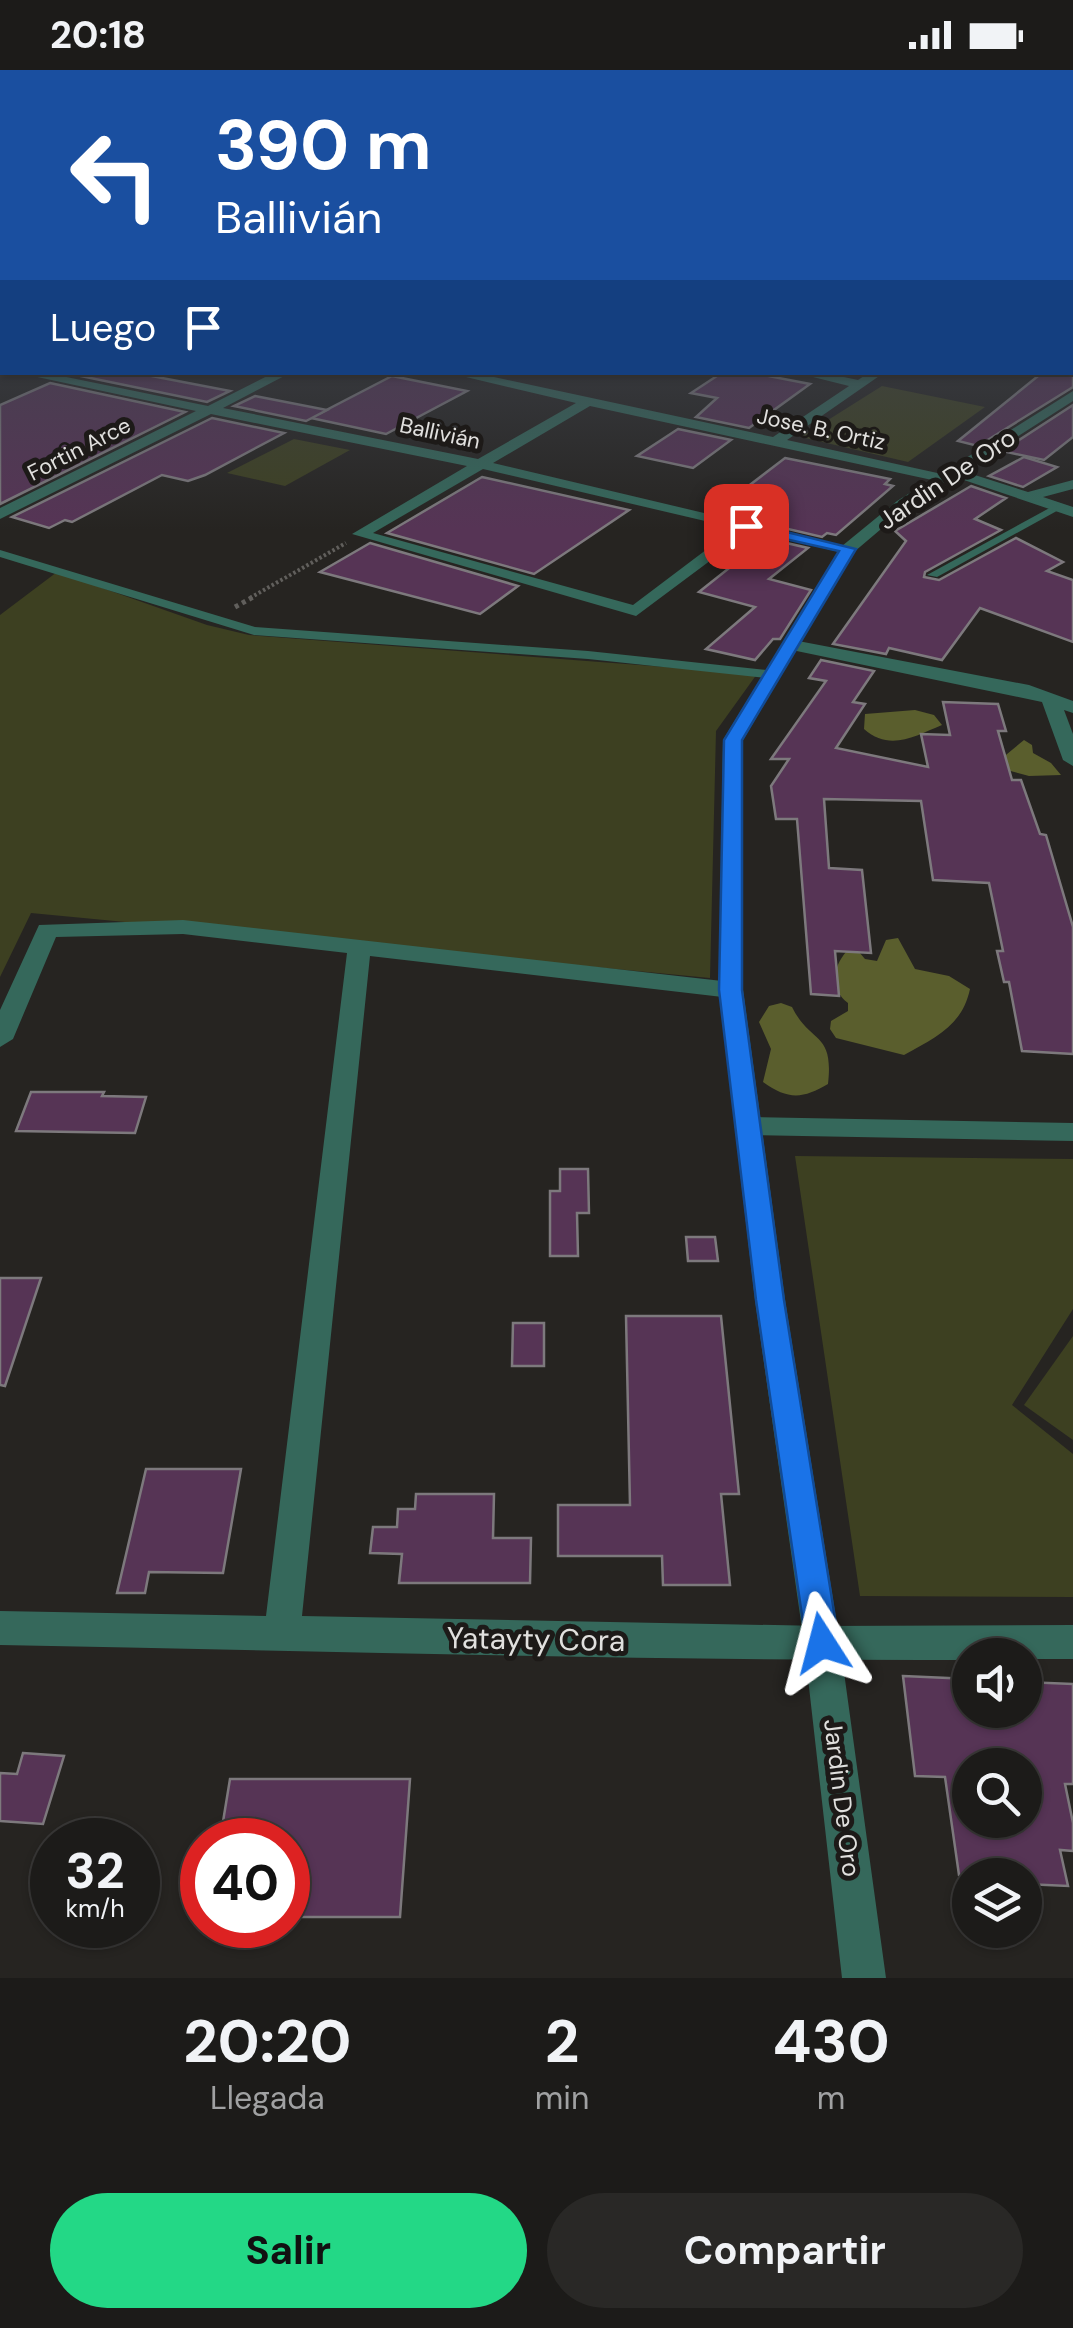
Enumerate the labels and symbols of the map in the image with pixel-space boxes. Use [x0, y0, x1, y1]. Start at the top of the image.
street label: Jose. B. Ortiz [754, 401, 888, 457]
street label: Ballivián [397, 410, 483, 456]
street label: Fortin Arce [22, 411, 136, 487]
street label: Jardin De Oro [872, 421, 1022, 537]
pin [704, 484, 789, 569]
position arrow [770, 1591, 874, 1695]
street label: Yatayty Cora [446, 1618, 626, 1660]
street label: Jardin De Oro [816, 1717, 868, 1879]
speed limit sign: 40 [180, 1818, 310, 1948]

